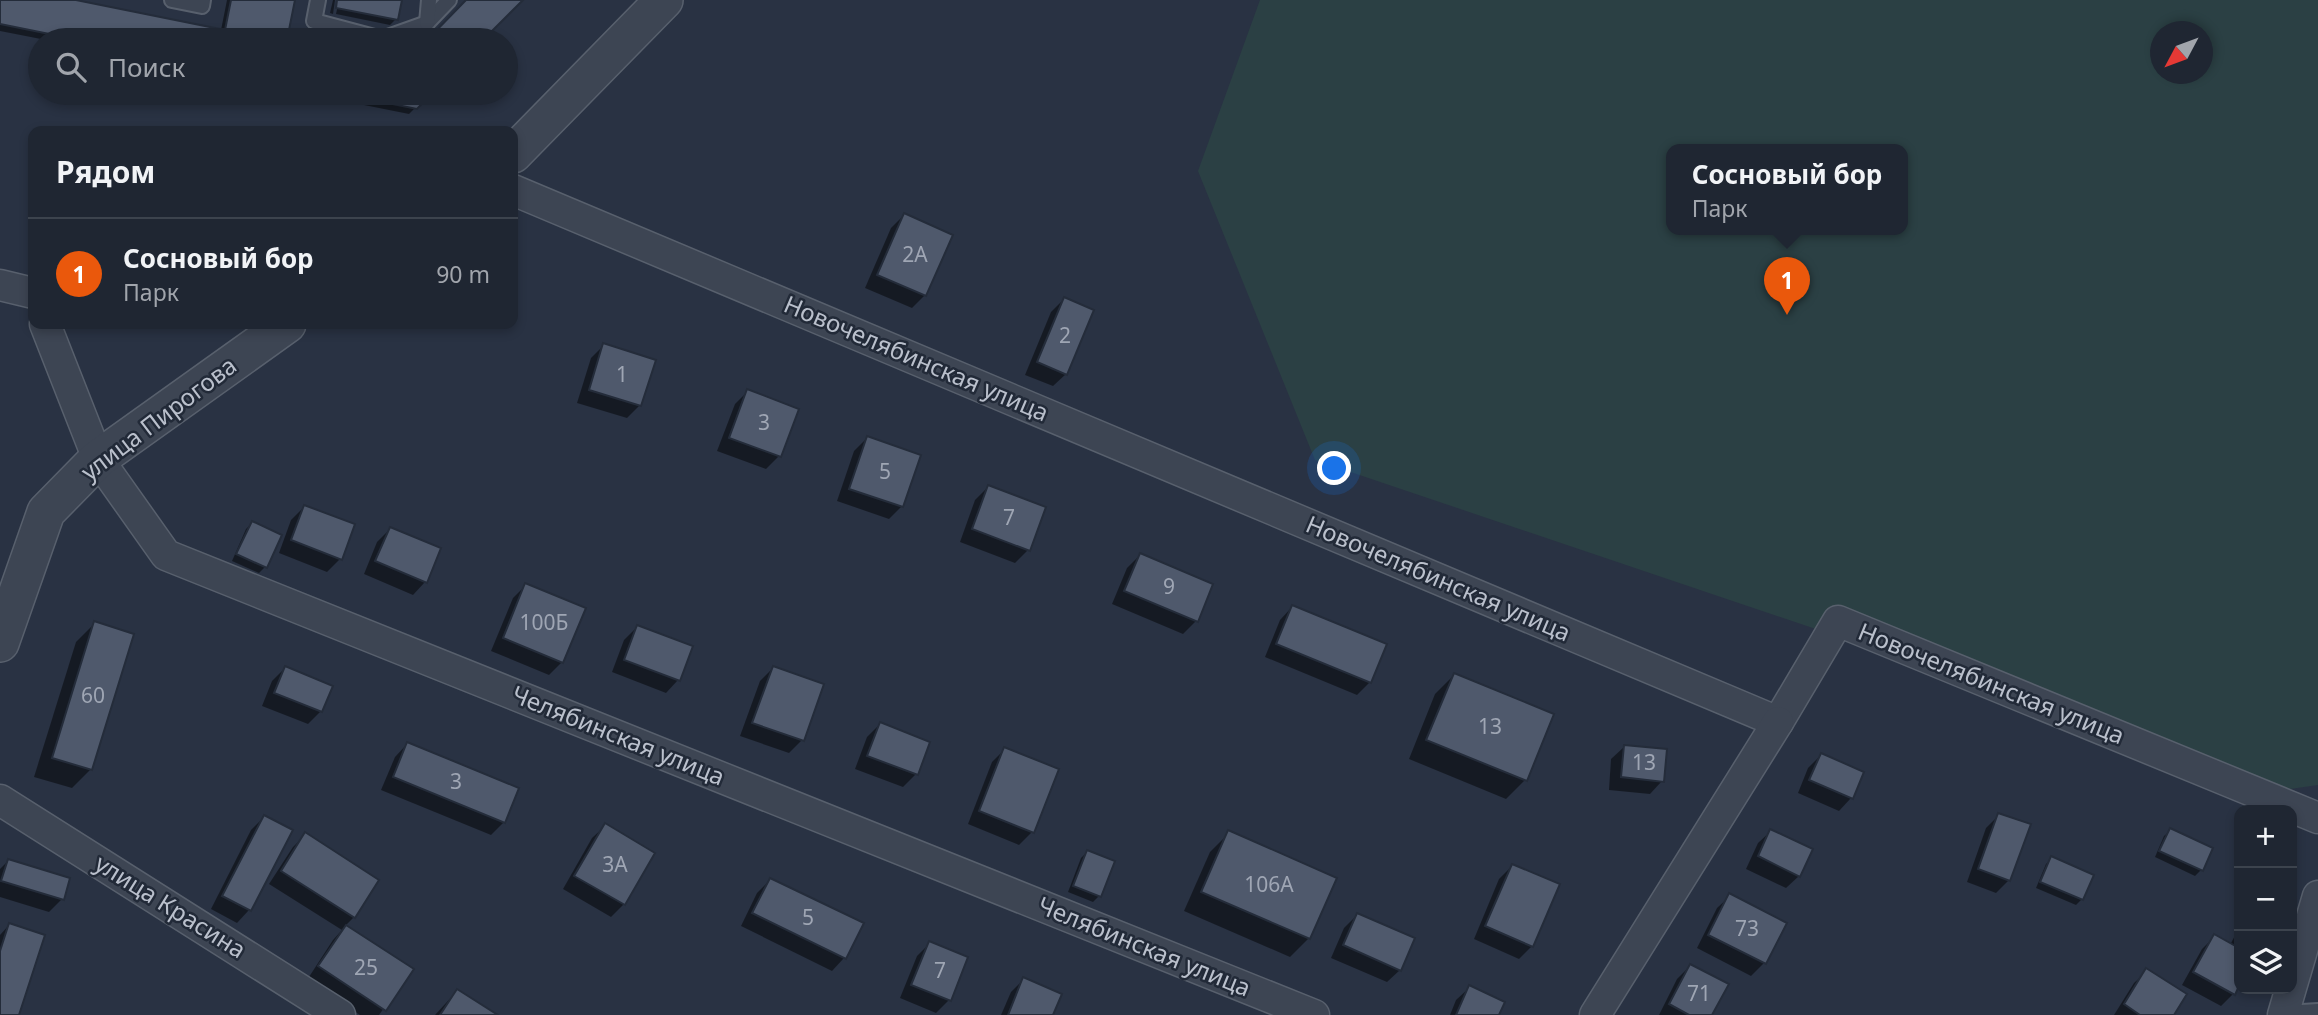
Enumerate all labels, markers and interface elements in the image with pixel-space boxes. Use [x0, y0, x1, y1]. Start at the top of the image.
north arrow [2150, 21, 2213, 84]
search box [28, 28, 518, 105]
icon: search [52, 48, 90, 86]
text: Поиск [108, 49, 185, 85]
popup [1666, 144, 1908, 235]
text: Рядом [56, 151, 155, 192]
text: Сосновый бор [1692, 156, 1882, 192]
text: Парк [1692, 192, 1748, 224]
text: Сосновый бор [123, 240, 314, 276]
house number: 2А [902, 240, 928, 268]
pin: 1 [1764, 257, 1810, 315]
text: 1 [72, 258, 86, 290]
text: 90 m [436, 258, 490, 290]
text: Парк [123, 276, 179, 308]
street label: Новочелябинская улица [779, 287, 1054, 428]
house number: 2 [1059, 321, 1071, 349]
street label: улица Пирогова [73, 348, 243, 487]
house number: 1 [616, 360, 628, 388]
house number: 3 [758, 408, 770, 436]
your location [1317, 451, 1351, 485]
house number: 5 [879, 457, 891, 485]
house number: 7 [1003, 503, 1015, 531]
street label: Новочелябинская улица [1301, 507, 1576, 648]
house number: 9 [1163, 572, 1175, 600]
house number: 100Б [520, 608, 568, 636]
street label: Новочелябинская улица [1853, 614, 2130, 751]
street label: Челябинская улица [507, 677, 730, 792]
house number: 60 [81, 681, 105, 709]
house number: 13 [1478, 712, 1502, 740]
house number: 13 [1632, 748, 1656, 776]
house number: 3 [450, 767, 462, 795]
map controls [2234, 805, 2297, 994]
button: + [2234, 805, 2297, 868]
street label: улица Красина [89, 846, 252, 965]
house number: 3А [602, 850, 628, 878]
button: − [2234, 868, 2297, 931]
house number: 106А [1244, 870, 1294, 898]
street label: Челябинская улица [1033, 888, 1256, 1003]
house number: 5 [802, 903, 814, 931]
house number: 73 [1735, 914, 1759, 942]
button: layers [2234, 931, 2297, 994]
house number: 25 [354, 953, 378, 981]
house number: 7 [934, 956, 946, 984]
house number: 71 [1687, 979, 1711, 1007]

